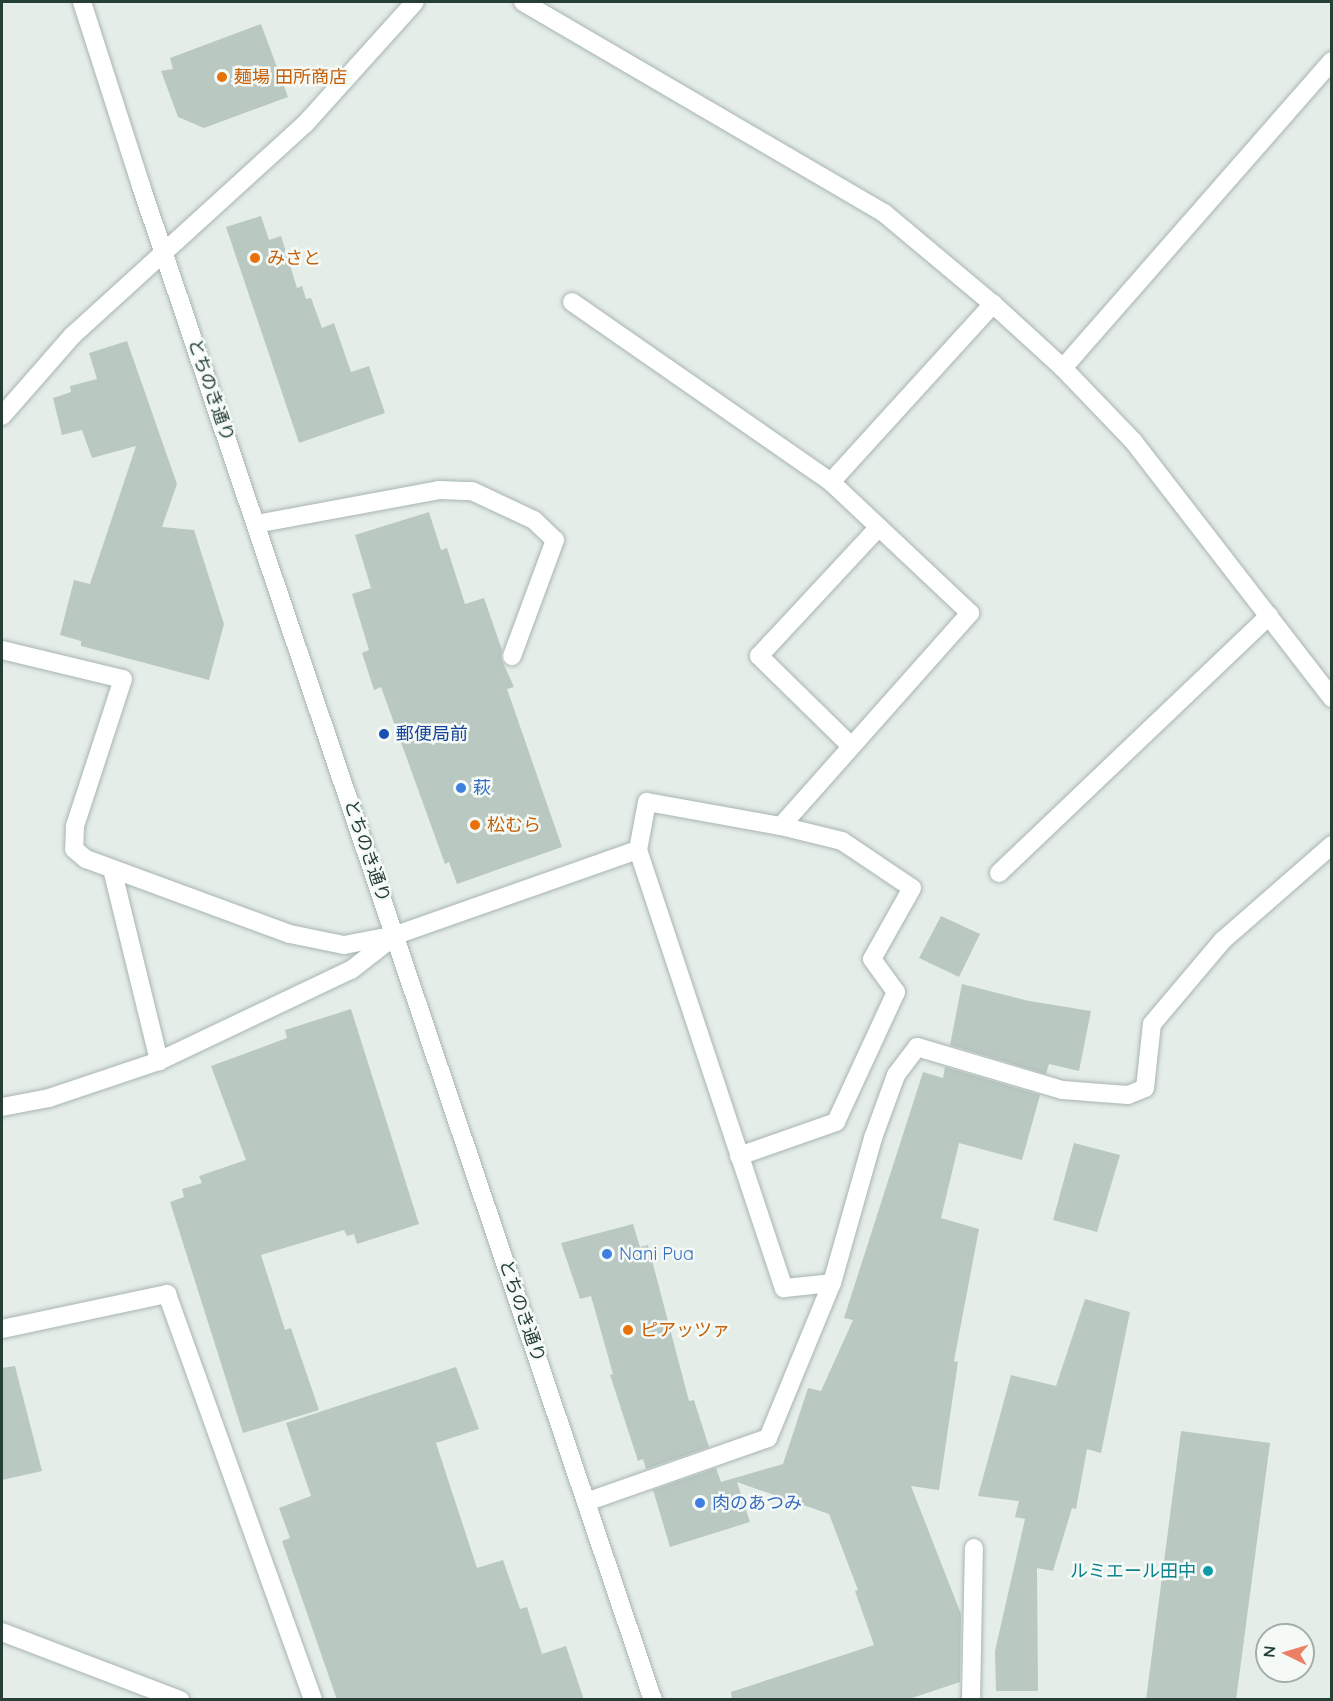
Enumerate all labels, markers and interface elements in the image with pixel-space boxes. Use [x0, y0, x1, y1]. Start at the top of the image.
place label: 麺場 田所商店 [234, 66, 347, 88]
marker: 麺場 田所商店 [215, 70, 229, 84]
place label: みさと [267, 247, 321, 269]
marker: みさと [248, 251, 262, 265]
street label: とちのき通り [183, 335, 239, 445]
place label: 郵便局前 [396, 723, 468, 745]
marker: 郵便局前 [377, 727, 391, 741]
place label: 萩 [473, 777, 491, 799]
marker: 萩 [454, 781, 468, 795]
street label: とちのき通り [339, 796, 395, 906]
place label: 松むら [487, 814, 541, 836]
marker: 松むら [468, 818, 482, 832]
place label: Nani Pua [619, 1243, 694, 1265]
marker: Nani Pua [600, 1247, 614, 1261]
street label: とちのき通り [494, 1256, 550, 1366]
place label: ピアッツァ [640, 1319, 730, 1341]
marker: ピアッツァ [621, 1323, 635, 1337]
place label: 肉のあつみ [712, 1492, 802, 1514]
marker: 肉のあつみ [693, 1496, 707, 1510]
place label: ルミエール田中 [1070, 1560, 1196, 1582]
marker: ルミエール田中 [1201, 1564, 1215, 1578]
north arrow [1255, 1623, 1315, 1683]
text: N [1259, 1645, 1280, 1658]

